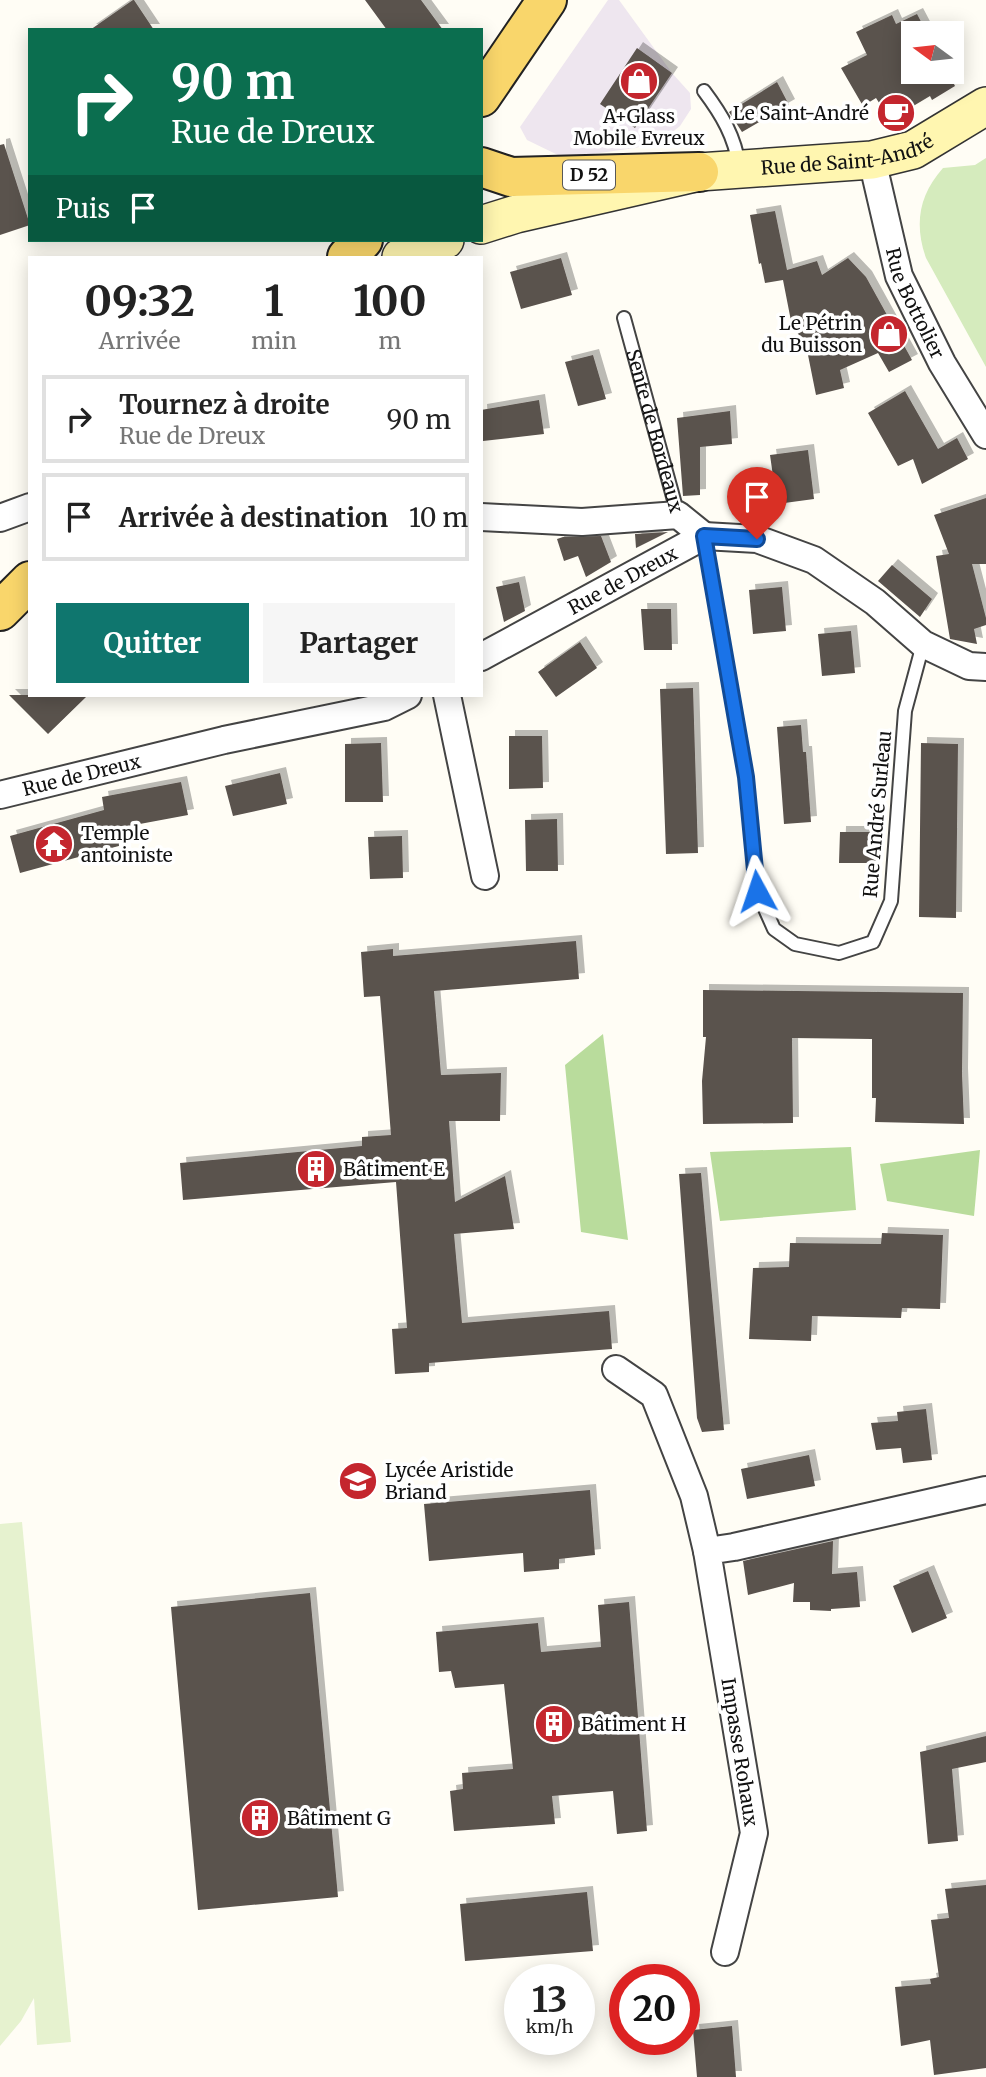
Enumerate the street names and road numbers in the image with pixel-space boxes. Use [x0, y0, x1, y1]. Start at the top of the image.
street label: Rue de Saint-André [760, 129, 938, 180]
road number: D 52 [563, 160, 615, 190]
street label: Rue Bottolier [881, 245, 950, 363]
street label: Sente de Bordeaux [621, 347, 689, 516]
street label: Rue de Dreux [564, 541, 682, 620]
street label: Rue André Surleau [858, 729, 896, 899]
street label: Rue de Dreux [20, 749, 144, 801]
street label: Impasse Rohaux [716, 1676, 764, 1829]

